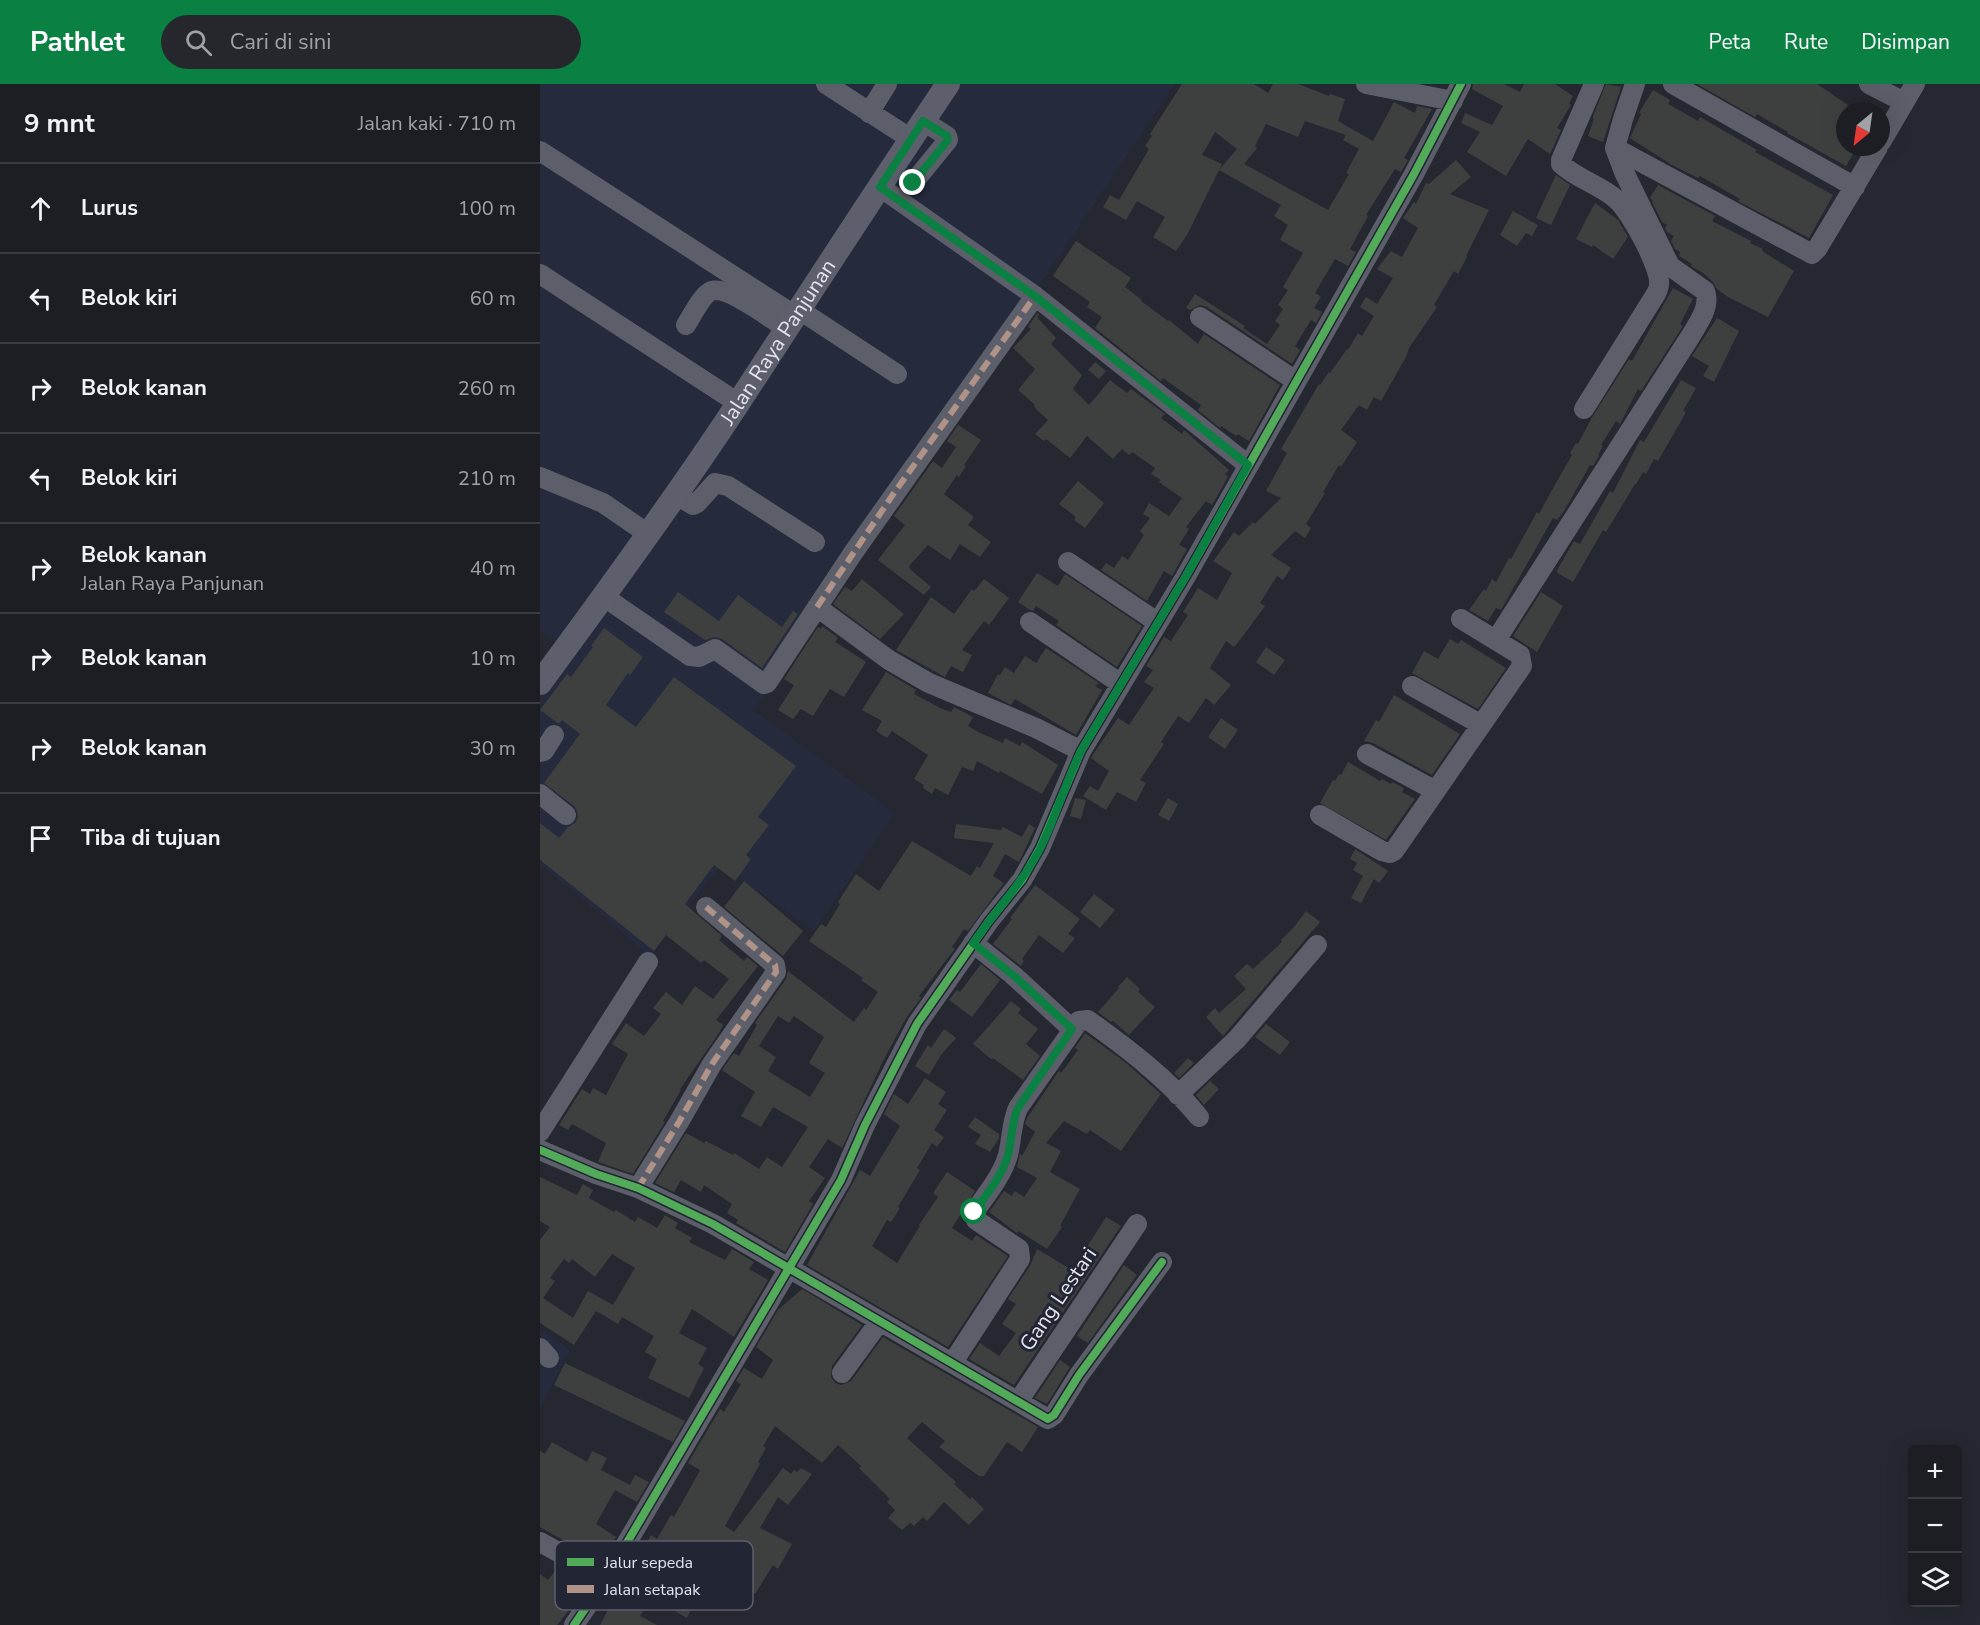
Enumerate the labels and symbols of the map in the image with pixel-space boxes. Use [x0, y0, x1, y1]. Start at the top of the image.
north arrow [1836, 102, 1890, 156]
route end [899, 169, 925, 195]
street label: Jalan Raya Panjunan [713, 254, 842, 431]
route start [960, 1198, 986, 1224]
street label: Gang Lestari [1013, 1242, 1103, 1356]
legend [555, 1541, 753, 1610]
text: Jalur sepeda [603, 1552, 693, 1574]
text: Jalan setapak [603, 1579, 701, 1601]

